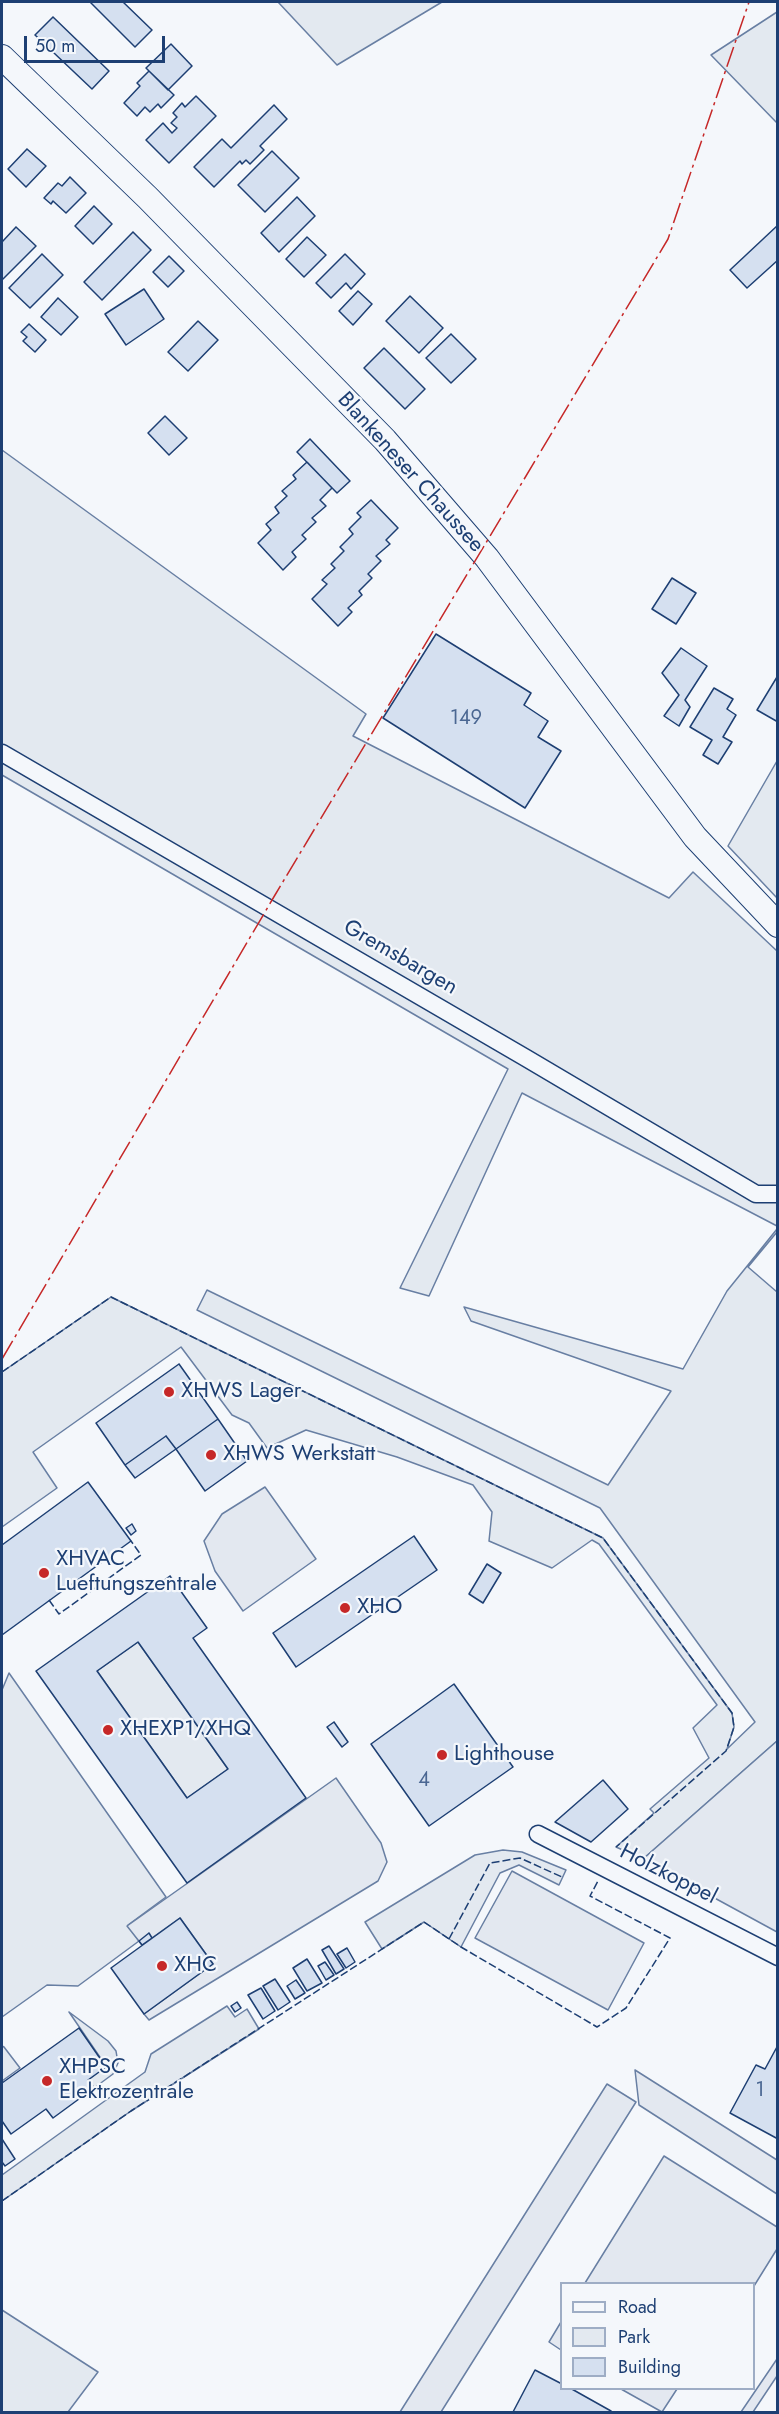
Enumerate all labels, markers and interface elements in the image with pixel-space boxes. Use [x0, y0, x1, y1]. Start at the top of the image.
scale bar [27, 24, 168, 62]
text: 50 m [35, 33, 75, 59]
street label: Blankeneser Chaussee [331, 387, 489, 559]
house number: 149 [450, 707, 482, 731]
street label: Gremsbargen [338, 915, 462, 1001]
place label: XHWS Lager [181, 1379, 301, 1405]
marker: XHWS Lager [162, 1385, 176, 1399]
place label: XHWS Werkstatt [223, 1442, 375, 1468]
marker: XHWS Werkstatt [204, 1448, 218, 1462]
place label: XHVAC Lueftungszentrale [56, 1547, 217, 1598]
marker: XHVAC Lueftungszentrale [37, 1566, 51, 1580]
place label: XHO [357, 1595, 402, 1621]
marker: XHO [338, 1601, 352, 1615]
place label: XHEXP1/XHQ [120, 1717, 251, 1743]
marker: XHEXP1/XHQ [101, 1723, 115, 1737]
place label: Lighthouse [454, 1742, 554, 1768]
marker: Lighthouse [435, 1748, 449, 1762]
house number: 4 [418, 1769, 430, 1793]
street label: Holzkoppel [615, 1839, 721, 1911]
place label: XHC [174, 1953, 217, 1979]
marker: XHC [155, 1959, 169, 1973]
place label: XHPSC Elektrozentrale [59, 2055, 194, 2106]
marker: XHPSC Elektrozentrale [40, 2074, 54, 2088]
house number: 1 [756, 2079, 764, 2103]
legend [560, 2282, 755, 2390]
text: Road [618, 2294, 657, 2320]
text: Park [618, 2324, 650, 2350]
text: Building [618, 2354, 681, 2380]

